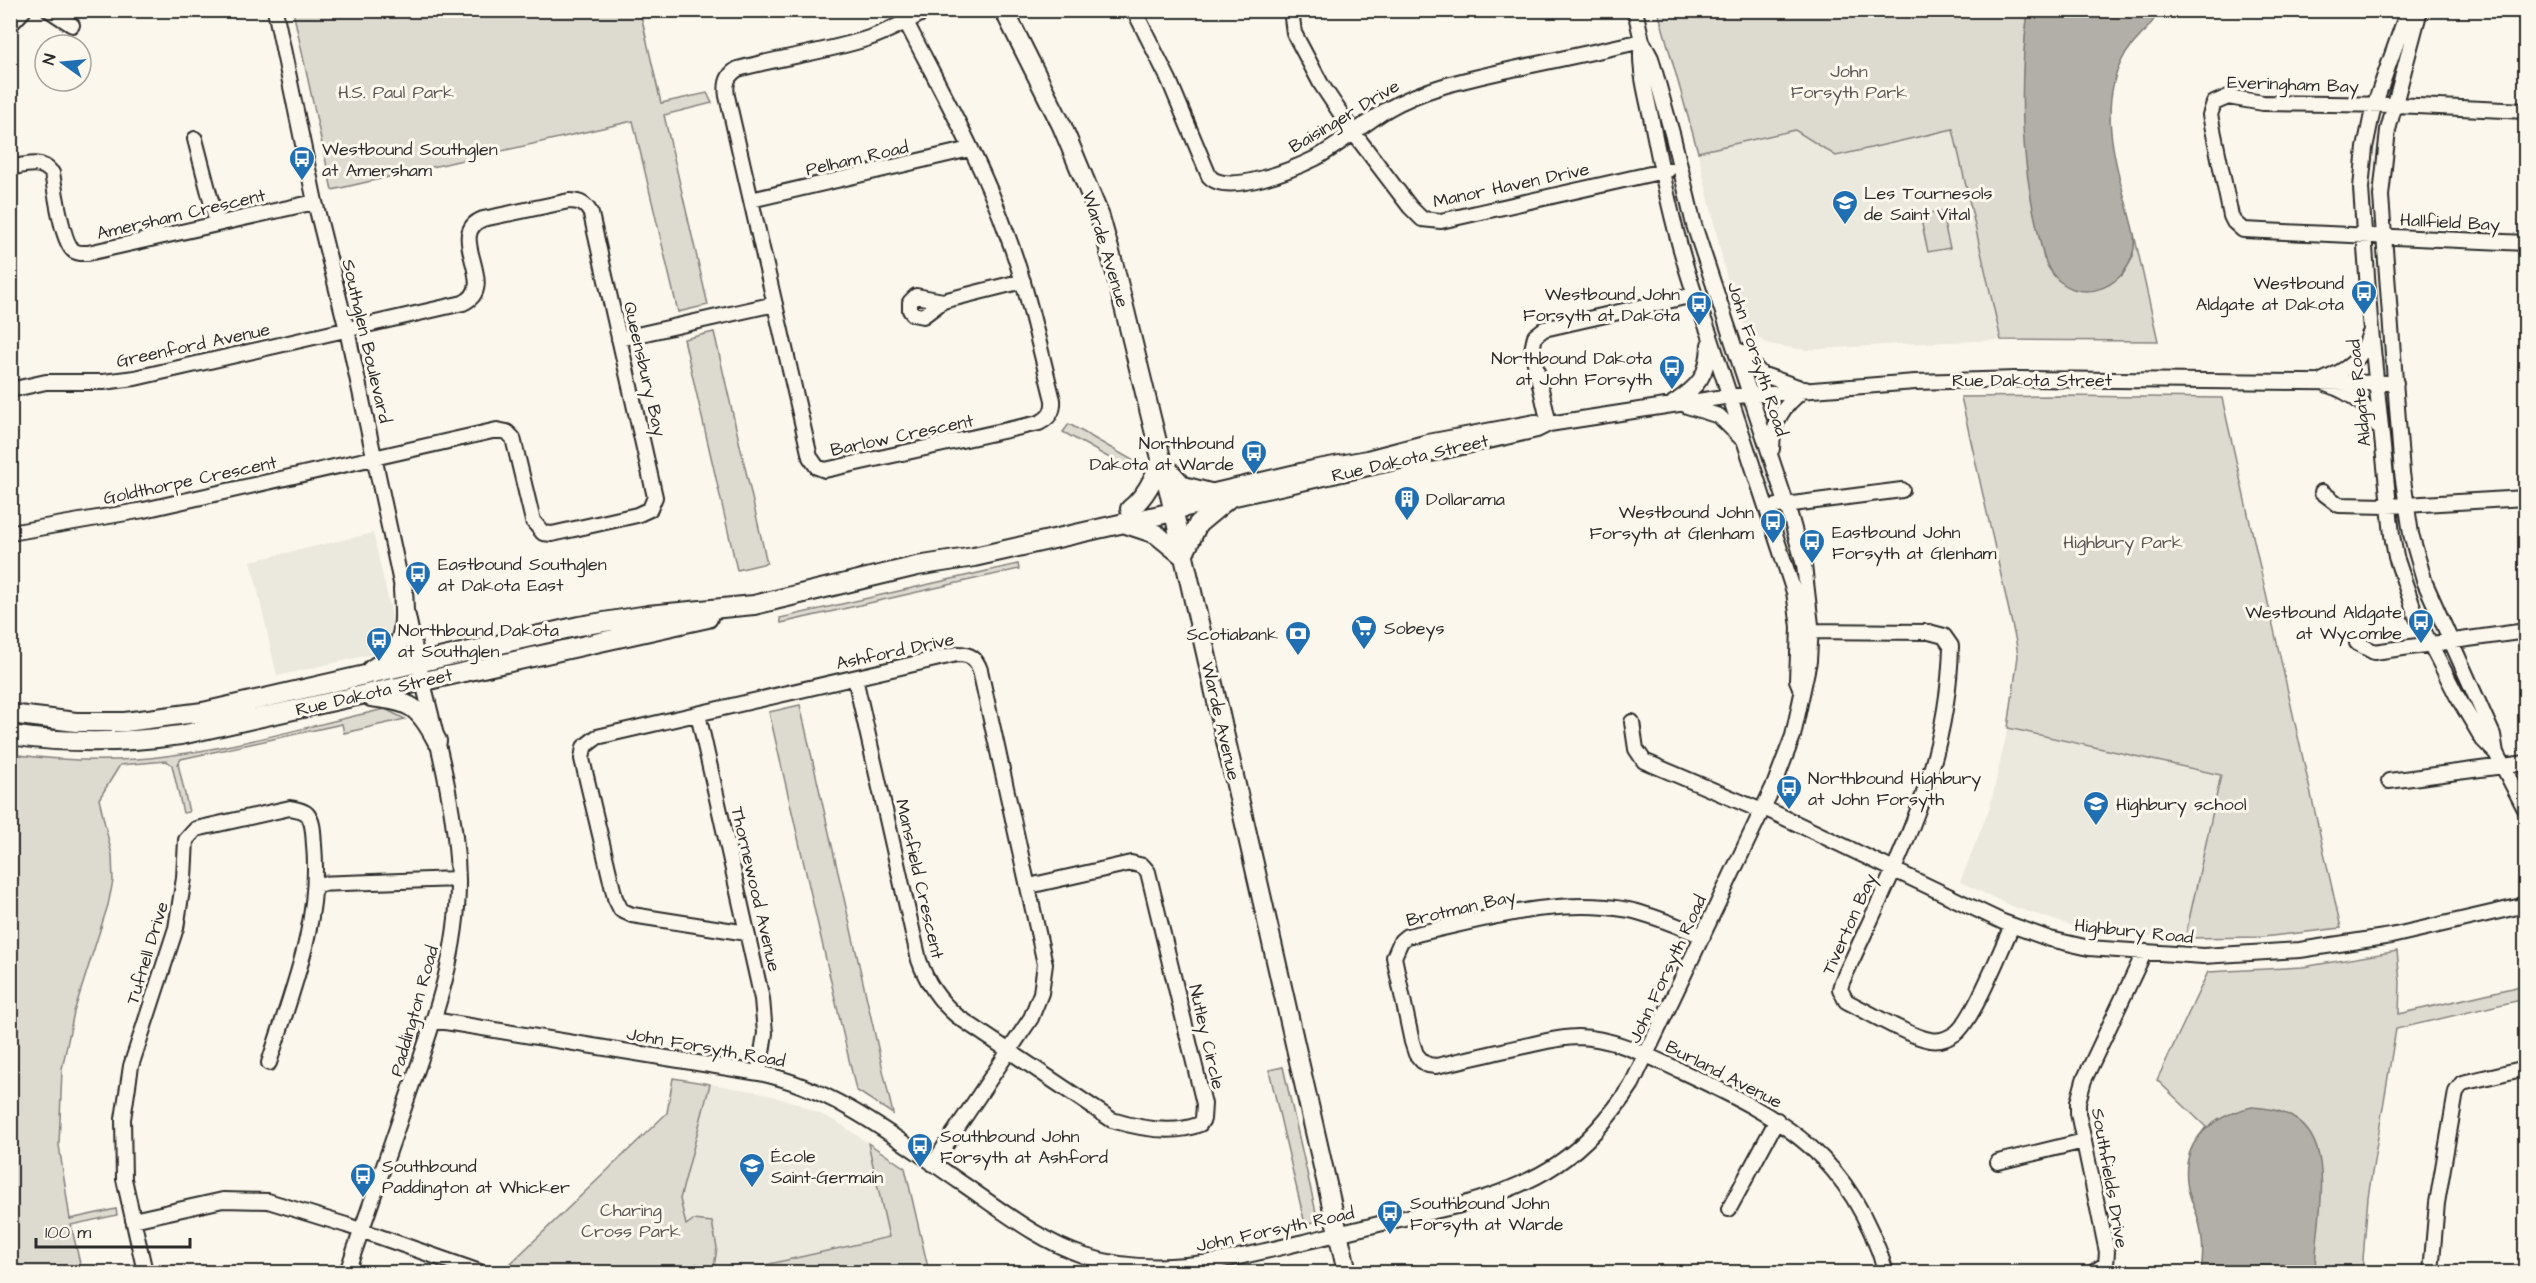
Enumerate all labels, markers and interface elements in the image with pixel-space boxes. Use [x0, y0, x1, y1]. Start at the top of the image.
north arrow [33, 33, 93, 93]
text: N [38, 52, 61, 67]
park label: John Forsyth Park [1791, 59, 1907, 106]
street label: Everingham Bay [2227, 70, 2359, 100]
street label: Baisinger Drive [1284, 73, 1405, 160]
park label: H.S. Paul Park [338, 80, 454, 105]
street label: Pelham Road [803, 135, 911, 182]
place label: Westbound Southglen at Amersham [322, 137, 498, 183]
bus stop icon: Westbound Southglen at Amersham [287, 144, 317, 182]
street label: Manor Haven Drive [1431, 157, 1592, 214]
place label: Les Tournesols de Saint Vital [1864, 181, 1993, 227]
street label: Amersham Crescent [94, 183, 269, 246]
street label: Warde Avenue [1076, 188, 1135, 311]
school or university icon: Les Tournesols de Saint Vital [1830, 188, 1860, 226]
street label: Hallfield Bay [2399, 207, 2501, 239]
street label: Southglen Boulevard [335, 257, 398, 426]
place label: Westbound Aldgate at Dakota [2196, 271, 2344, 318]
bus stop icon: Westbound Aldgate at Dakota [2349, 278, 2379, 316]
street label: John Forsyth Road [1720, 279, 1794, 440]
place label: Westbound John Forsyth at Dakota [1523, 282, 1680, 329]
bus stop icon: Westbound John Forsyth at Dakota [1684, 289, 1714, 327]
street label: Queensbury Bay [616, 299, 672, 439]
street label: Greenford Avenue [114, 317, 273, 374]
street label: Aldgate Road [2341, 338, 2379, 448]
place label: Northbound Dakota at John Forsyth [1491, 346, 1652, 393]
bus stop icon: Northbound Dakota at John Forsyth [1657, 353, 1687, 391]
street label: Rue Dakota Street [1952, 368, 2113, 393]
street label: Barlow Crescent [828, 408, 977, 463]
street label: Rue Dakota Street [1329, 428, 1492, 489]
place label: Northbound Dakota at Warde [1090, 431, 1234, 477]
bus stop icon: Northbound Dakota at Warde [1239, 438, 1269, 476]
street label: Goldthorpe Crescent [101, 450, 280, 511]
building icon: Dollarama [1392, 484, 1422, 522]
place label: Dollarama [1426, 487, 1505, 512]
place label: Westbound John Forsyth at Glenham [1589, 500, 1754, 547]
bus stop icon: Westbound John Forsyth at Glenham [1758, 507, 1788, 545]
place label: Eastbound John Forsyth at Glenham [1832, 520, 1997, 567]
bus stop icon: Eastbound John Forsyth at Glenham [1797, 527, 1827, 565]
park label: Highbury Park [2063, 530, 2183, 556]
place label: Eastbound Southglen at Dakota East [438, 552, 607, 598]
bus stop icon: Eastbound Southglen at Dakota East [403, 559, 433, 597]
place label: Westbound Aldgate at Wycombe [2245, 600, 2402, 647]
bus stop icon: Westbound Aldgate at Wycombe [2406, 607, 2436, 645]
supermarket icon: Sobeys [1349, 613, 1379, 651]
place label: Sobeys [1384, 616, 1444, 642]
place label: Northbound Dakota at Southglen [398, 618, 559, 665]
bank icon: Scotiabank [1283, 619, 1313, 657]
place label: Scotiabank [1186, 622, 1278, 647]
bus stop icon: Northbound Dakota at Southglen [364, 625, 394, 663]
street label: Ashford Drive [834, 627, 957, 676]
street label: Warde Avenue [1195, 660, 1246, 783]
street label: Rue Dakota Street [293, 662, 456, 723]
place label: Northbound Highbury at John Forsyth [1808, 766, 1981, 813]
bus stop icon: Northbound Highbury at John Forsyth [1774, 773, 1804, 811]
school or university icon: Highbury school [2081, 789, 2111, 827]
place label: Highbury school [2116, 792, 2247, 818]
street label: Mansfield Crescent [889, 797, 950, 962]
street label: Thornewood Avenue [724, 804, 787, 974]
street label: Tiverton Bay [1816, 870, 1884, 979]
street label: Brotman Bay [1404, 884, 1519, 934]
street label: John Forsyth Road [1622, 891, 1714, 1048]
street label: Tufnell Drive [120, 899, 175, 1008]
street label: Highbury Road [2073, 913, 2195, 951]
street label: Paddington Road [384, 943, 446, 1080]
street label: Nutley Circle [1181, 982, 1231, 1092]
street label: John Forsyth Road [624, 1021, 787, 1075]
street label: Burland Avenue [1661, 1034, 1787, 1115]
street label: Southfields Drive [2085, 1106, 2134, 1250]
place label: Southbound John Forsyth at Ashford [940, 1124, 1108, 1171]
bus stop icon: Southbound John Forsyth at Ashford [905, 1131, 935, 1169]
place label: École Saint-Germain [771, 1144, 883, 1190]
school or university icon: École Saint-Germain [737, 1151, 767, 1189]
place label: Southbound Paddington at Whicker [382, 1154, 570, 1201]
bus stop icon: Southbound Paddington at Whicker [348, 1161, 378, 1199]
place label: Southbound John Forsyth at Warde [1410, 1191, 1564, 1238]
park label: Charing Cross Park [581, 1198, 681, 1244]
bus stop icon: Southbound John Forsyth at Warde [1375, 1198, 1405, 1236]
street label: John Forsyth Road [1194, 1201, 1357, 1259]
scale bar [36, 1211, 190, 1249]
text: 100 m [45, 1220, 91, 1245]

